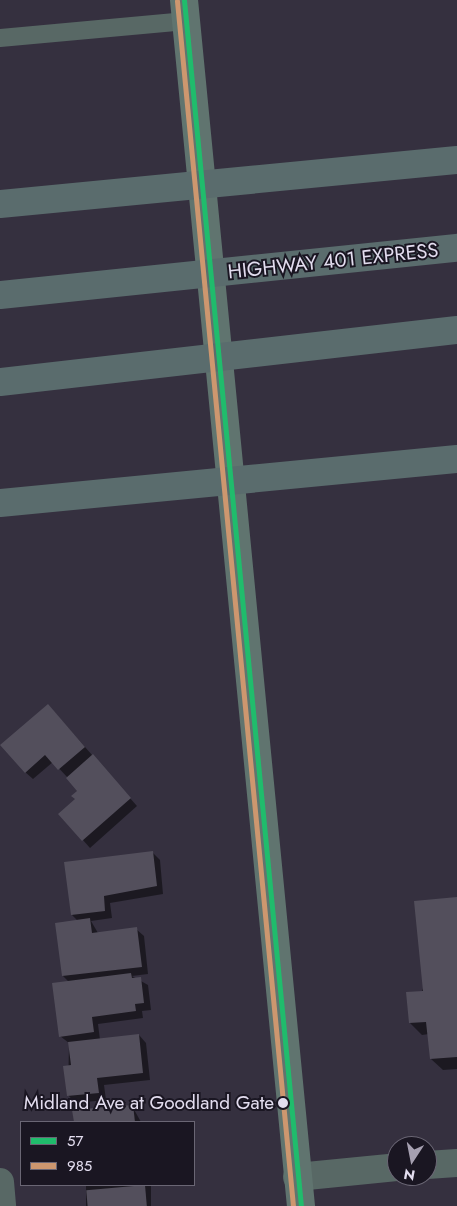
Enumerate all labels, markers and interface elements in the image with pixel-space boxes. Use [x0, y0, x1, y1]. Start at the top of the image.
street label: HIGHWAY 401 EXPRESS [226, 238, 440, 284]
place label: Midland Ave at Goodland Gate [24, 1092, 274, 1114]
marker: Midland Ave at Goodland Gate [278, 1098, 288, 1108]
legend [20, 1121, 195, 1186]
text: 57 [67, 1130, 83, 1152]
north arrow [387, 1136, 437, 1186]
text: 985 [67, 1155, 92, 1177]
text: N [402, 1164, 417, 1186]

